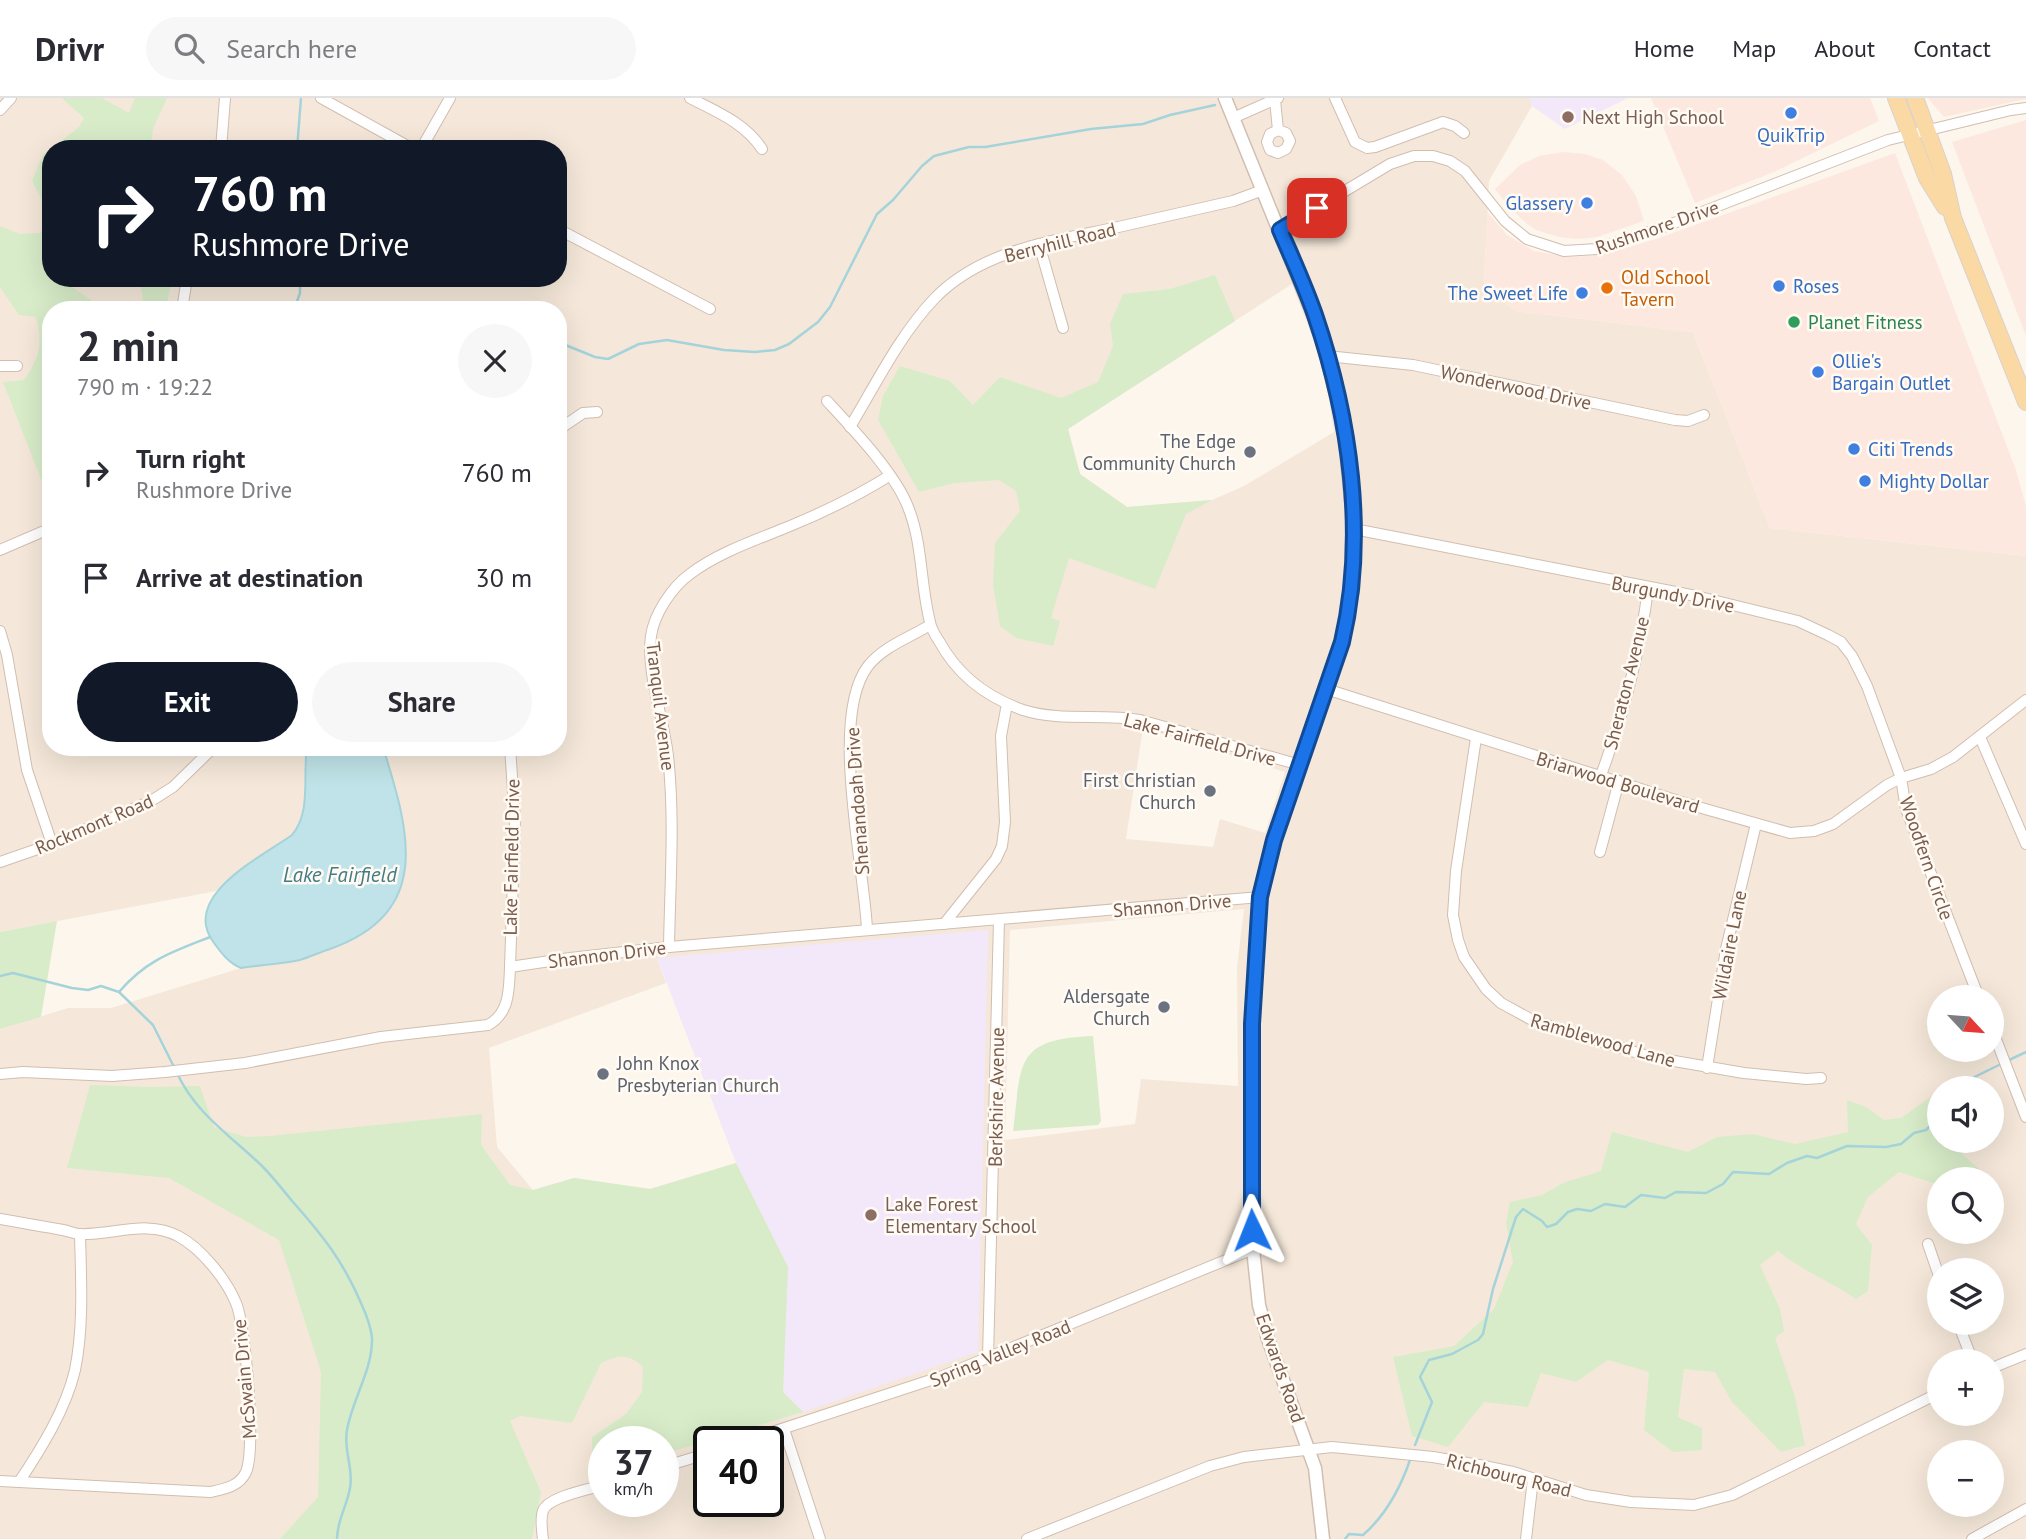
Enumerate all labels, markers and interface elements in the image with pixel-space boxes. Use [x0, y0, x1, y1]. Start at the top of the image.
search box [146, 17, 636, 80]
text: Drivr [35, 27, 104, 70]
icon: search [170, 29, 208, 67]
text: Search here [226, 32, 357, 65]
text: Home [1634, 33, 1694, 64]
text: Map [1732, 33, 1776, 64]
text: About [1814, 33, 1875, 64]
text: Contact [1913, 33, 1991, 64]
place label: Next High School [1582, 105, 1724, 129]
marker: QuikTrip [1783, 105, 1799, 121]
marker: Next High School [1560, 109, 1576, 125]
place label: QuikTrip [1757, 123, 1825, 147]
text: 760 m [192, 161, 327, 225]
icon: right [77, 168, 168, 259]
pin [1287, 178, 1347, 238]
icon: arrive [1298, 189, 1336, 227]
place label: Glassery [1505, 191, 1573, 215]
marker: Glassery [1579, 195, 1595, 211]
street label: Rushmore Drive [1592, 195, 1722, 259]
street label: Berryhill Road [1002, 217, 1118, 267]
text: Rushmore Drive [192, 223, 409, 265]
place label: Old School Tavern [1621, 265, 1710, 311]
place label: Roses [1793, 274, 1839, 298]
marker: Roses [1771, 278, 1787, 294]
marker: Old School Tavern [1599, 280, 1615, 296]
place label: The Sweet Life [1447, 281, 1568, 305]
marker: The Sweet Life [1574, 285, 1590, 301]
place label: Planet Fitness [1808, 310, 1923, 334]
marker: Planet Fitness [1786, 314, 1802, 330]
text: 2 min [77, 318, 179, 373]
button: close [458, 324, 532, 398]
place label: Ollie's Bargain Outlet [1832, 349, 1951, 395]
street label: Wonderwood Drive [1438, 359, 1594, 415]
marker: Ollie's Bargain Outlet [1810, 364, 1826, 380]
text: 790 m · 19:22 [77, 372, 213, 401]
place label: The Edge Community Church [1082, 429, 1236, 475]
place label: Citi Trends [1868, 437, 1953, 461]
marker: Citi Trends [1846, 441, 1862, 457]
text: Turn right [136, 442, 245, 475]
marker: The Edge Community Church [1242, 444, 1258, 460]
icon: right [77, 454, 115, 492]
text: 760 m [461, 456, 532, 489]
place label: Mighty Dollar [1879, 469, 1990, 493]
marker: Mighty Dollar [1857, 473, 1873, 489]
text: Rushmore Drive [136, 475, 292, 504]
icon: arrive [77, 559, 115, 597]
text: Arrive at destination [136, 561, 363, 594]
text: 30 m [476, 561, 532, 594]
street label: Burgundy Drive [1610, 570, 1736, 618]
street label: Sheraton Avenue [1598, 614, 1654, 752]
street label: Tranquil Avenue [641, 640, 681, 772]
button: Exit [77, 662, 298, 742]
button: Share [312, 662, 532, 742]
street label: Lake Fairfield Drive [1121, 707, 1279, 771]
street label: Shenandoah Drive [840, 726, 874, 876]
street label: Briarwood Boulevard [1533, 746, 1703, 818]
place label: First Christian Church [1083, 768, 1196, 814]
street label: Lake Fairfield Drive [498, 778, 524, 936]
marker: First Christian Church [1202, 783, 1218, 799]
street label: Rockmont Road [31, 788, 157, 860]
street label: Woodfern Circle [1895, 793, 1959, 923]
water label: Lake Fairfield [283, 861, 398, 888]
street label: Shannon Drive [1112, 888, 1232, 922]
street label: Wildaire Lane [1707, 888, 1751, 1002]
street label: Shannon Drive [547, 935, 667, 973]
place label: Aldersgate Church [1063, 984, 1150, 1030]
north arrow [1927, 985, 2004, 1062]
map controls [1927, 985, 2004, 1517]
marker: Aldersgate Church [1156, 999, 1172, 1015]
street label: Ramblewood Lane [1528, 1008, 1678, 1072]
street label: Berkshire Avenue [983, 1027, 1009, 1167]
place label: John Knox Presbyterian Church [616, 1051, 779, 1097]
marker: John Knox Presbyterian Church [595, 1066, 611, 1082]
button: sound [1927, 1076, 2004, 1153]
button: search [1927, 1167, 2004, 1244]
place label: Lake Forest Elementary School [885, 1192, 1037, 1238]
position arrow [1215, 1193, 1289, 1267]
marker: Lake Forest Elementary School [863, 1207, 879, 1223]
button: layers [1927, 1258, 2004, 1335]
street label: Edwards Road [1251, 1310, 1311, 1426]
street label: Spring Valley Road [926, 1314, 1074, 1392]
street label: McSwain Drive [227, 1318, 261, 1440]
button: + [1927, 1349, 2004, 1426]
speed limit sign: 40 [693, 1426, 784, 1517]
text: 37 [614, 1439, 653, 1485]
button: − [1927, 1440, 2004, 1517]
street label: Richbourg Road [1444, 1448, 1574, 1502]
text: km/h [614, 1477, 653, 1500]

